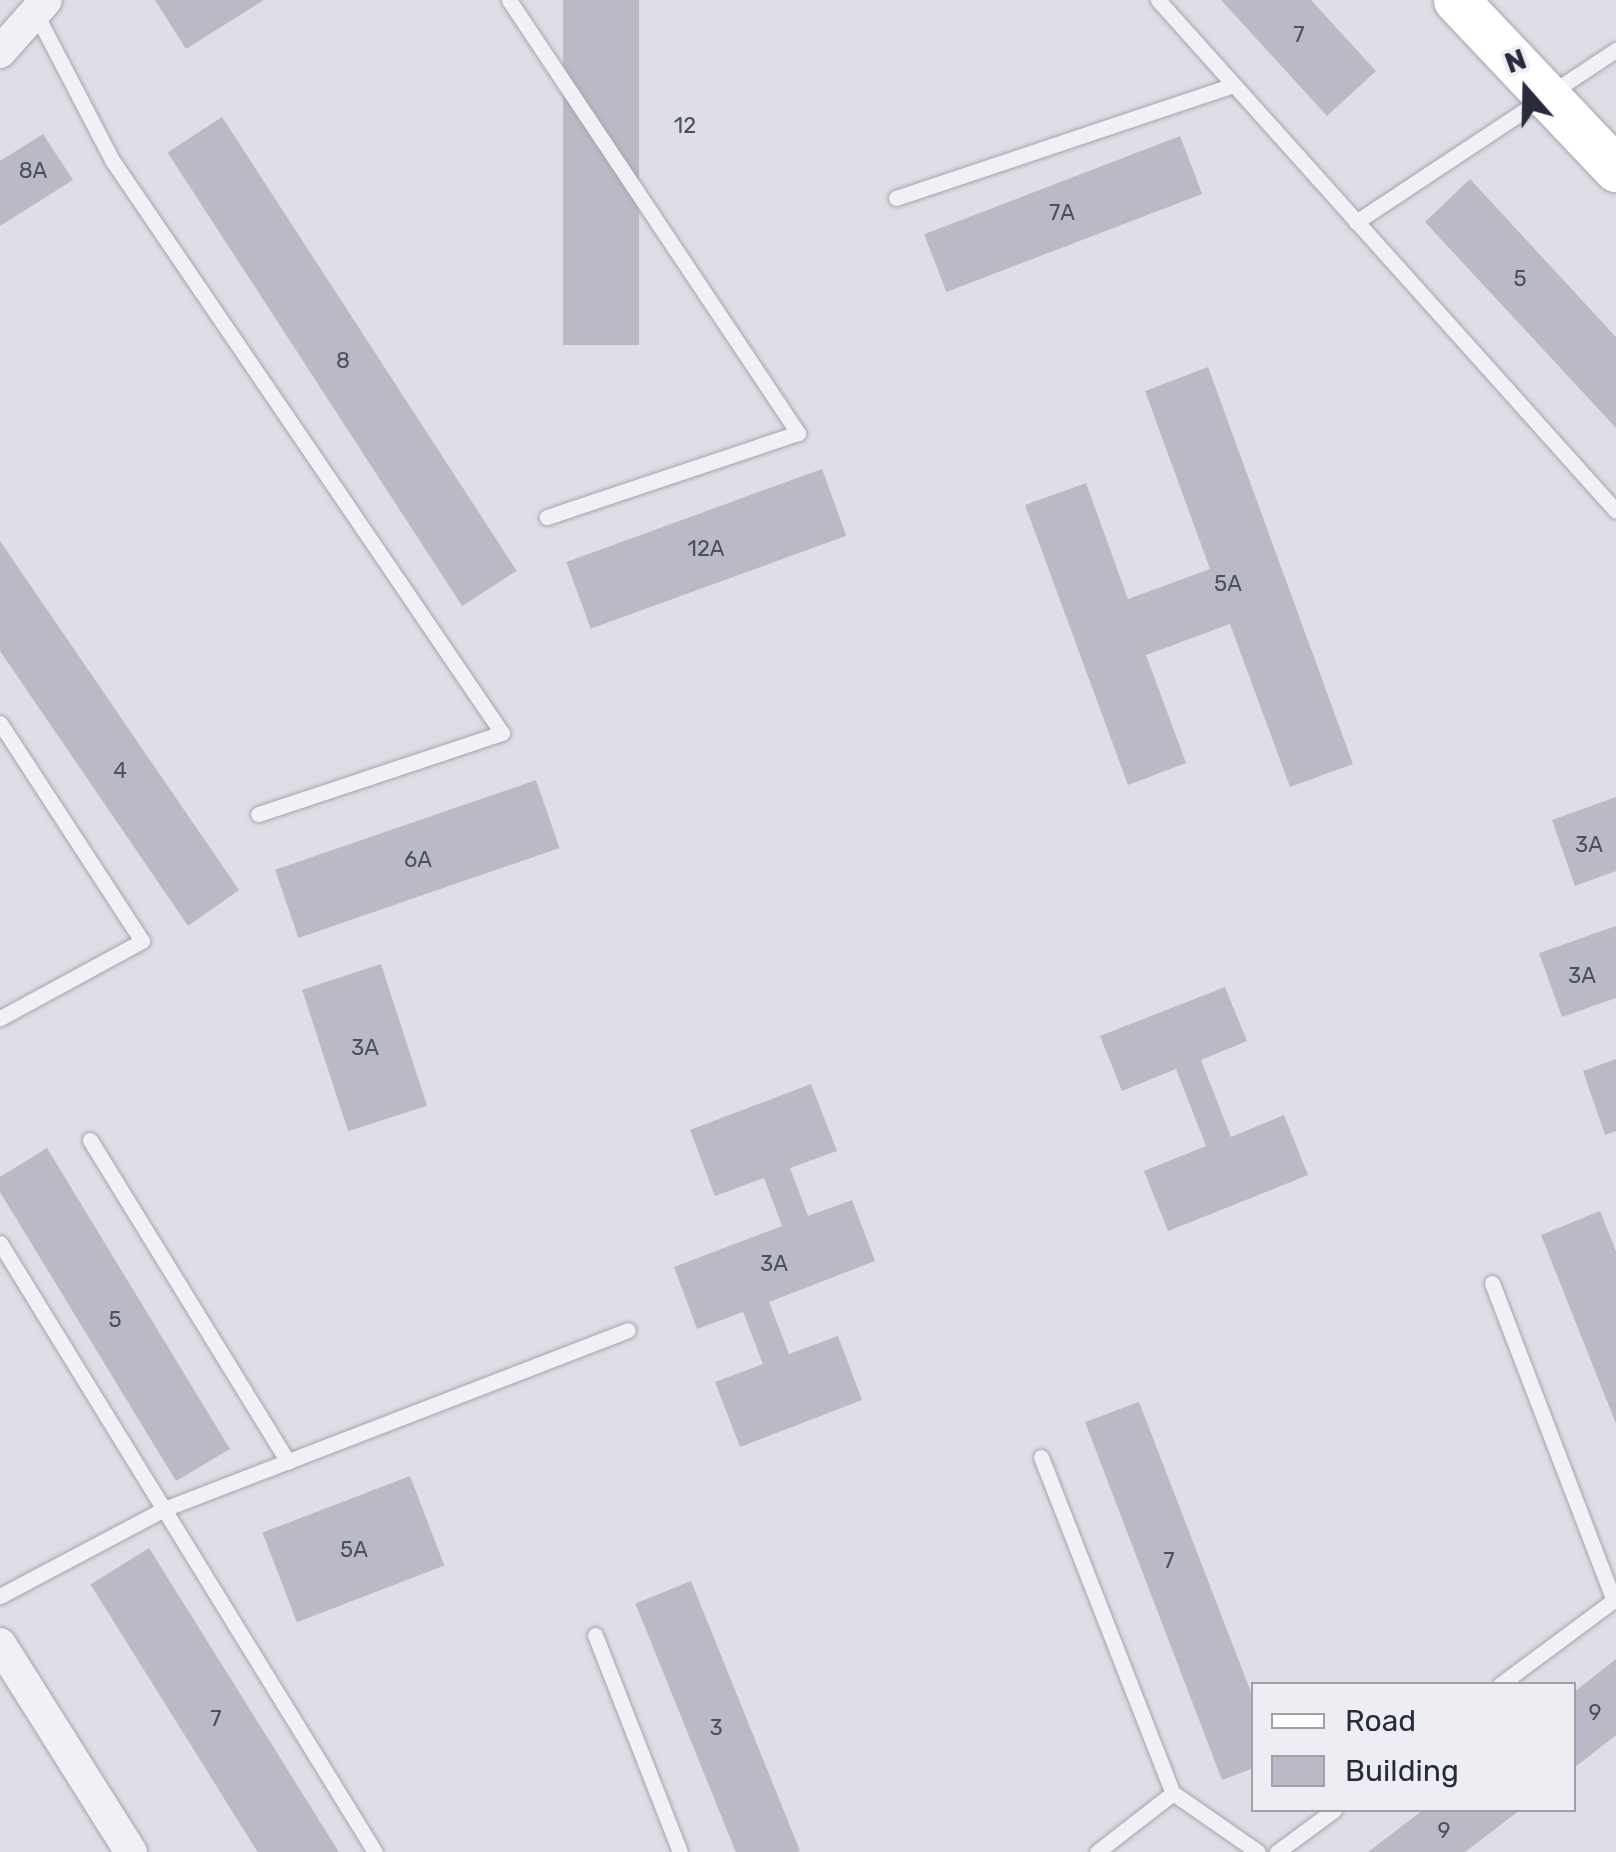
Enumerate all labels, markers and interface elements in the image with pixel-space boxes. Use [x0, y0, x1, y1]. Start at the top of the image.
house number: 7 [1293, 22, 1305, 48]
north arrow [1476, 40, 1576, 140]
text: N [1500, 42, 1531, 80]
house number: 12 [674, 113, 696, 139]
house number: 8А [19, 158, 47, 184]
house number: 7А [1049, 200, 1075, 226]
house number: 5 [1513, 266, 1527, 292]
house number: 8 [336, 348, 350, 374]
house number: 12А [687, 536, 725, 562]
house number: 5А [1214, 571, 1242, 597]
house number: 4 [113, 758, 127, 784]
house number: 3А [1575, 832, 1603, 858]
house number: 6А [404, 847, 432, 873]
house number: 3А [1568, 963, 1596, 989]
house number: 3А [351, 1035, 379, 1061]
house number: 3А [760, 1251, 788, 1277]
house number: 5 [108, 1307, 122, 1333]
house number: 5А [340, 1537, 368, 1563]
house number: 7 [1163, 1548, 1175, 1574]
legend [1251, 1682, 1576, 1812]
house number: 9 [1588, 1700, 1602, 1726]
text: Road [1345, 1703, 1416, 1739]
house number: 7 [210, 1706, 222, 1732]
house number: 3 [709, 1715, 723, 1741]
text: Building [1345, 1753, 1459, 1789]
house number: 9 [1437, 1818, 1451, 1844]

